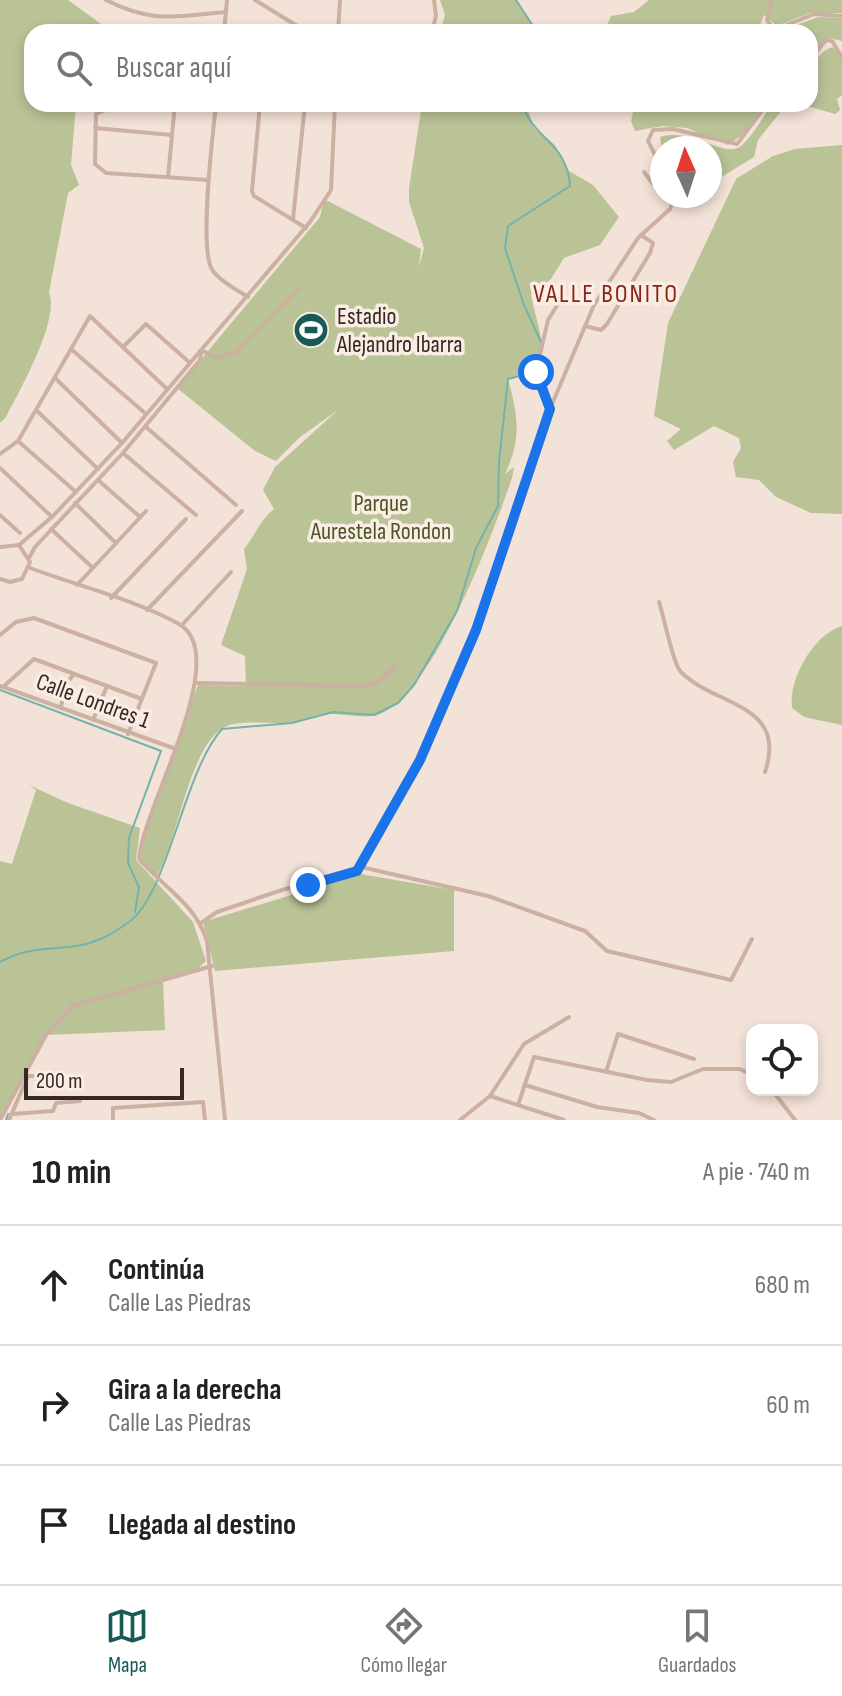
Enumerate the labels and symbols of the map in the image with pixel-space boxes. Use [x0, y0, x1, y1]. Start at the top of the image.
north arrow [650, 136, 722, 208]
district label: VALLE BONITO [533, 279, 679, 310]
place label: Estadio Alejandro Ibarra [336, 302, 462, 359]
sports icon: Estadio Alejandro Ibarra [292, 311, 330, 349]
route start [518, 354, 554, 390]
park label: Parque Aurestela Rondon [310, 489, 451, 546]
street label: Calle Londres 1 [32, 667, 154, 735]
route end [290, 867, 326, 903]
scale bar [24, 1064, 184, 1100]

